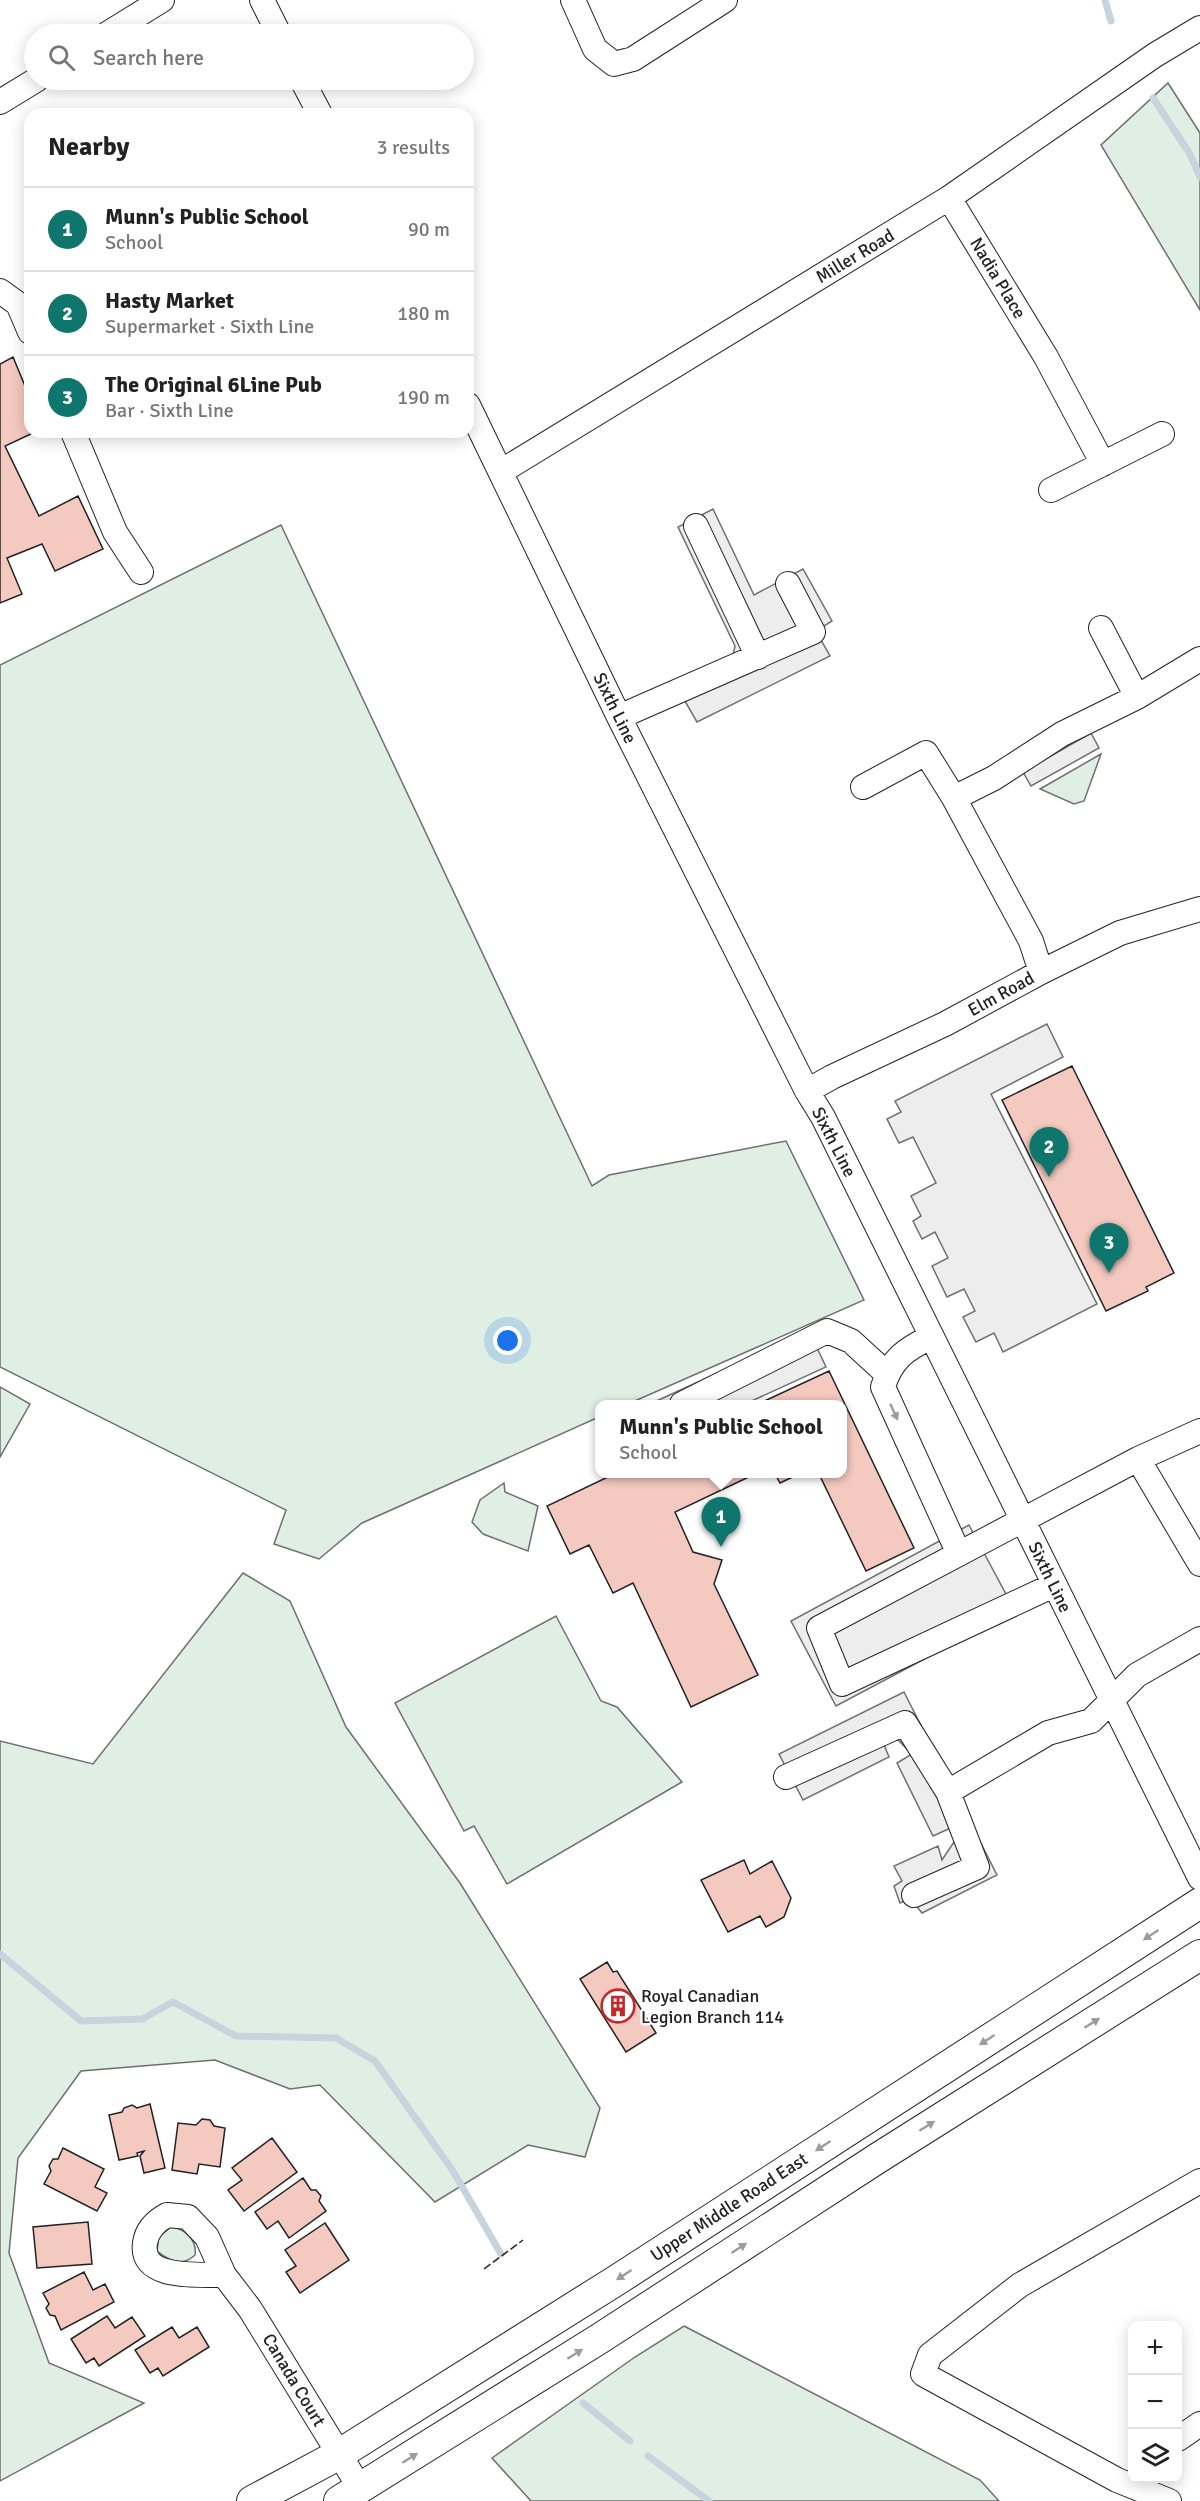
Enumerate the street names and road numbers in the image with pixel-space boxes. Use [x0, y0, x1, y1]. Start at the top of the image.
street label: Miller Road [812, 224, 898, 288]
street label: Nadia Place [965, 233, 1031, 323]
street label: Sixth Line [588, 669, 642, 747]
street label: Elm Road [964, 967, 1038, 1021]
street label: Sixth Line [807, 1103, 861, 1181]
street label: Sixth Line [1023, 1538, 1077, 1616]
street label: Upper Middle Road East [646, 2148, 812, 2266]
street label: Canada Court [258, 2330, 330, 2430]

